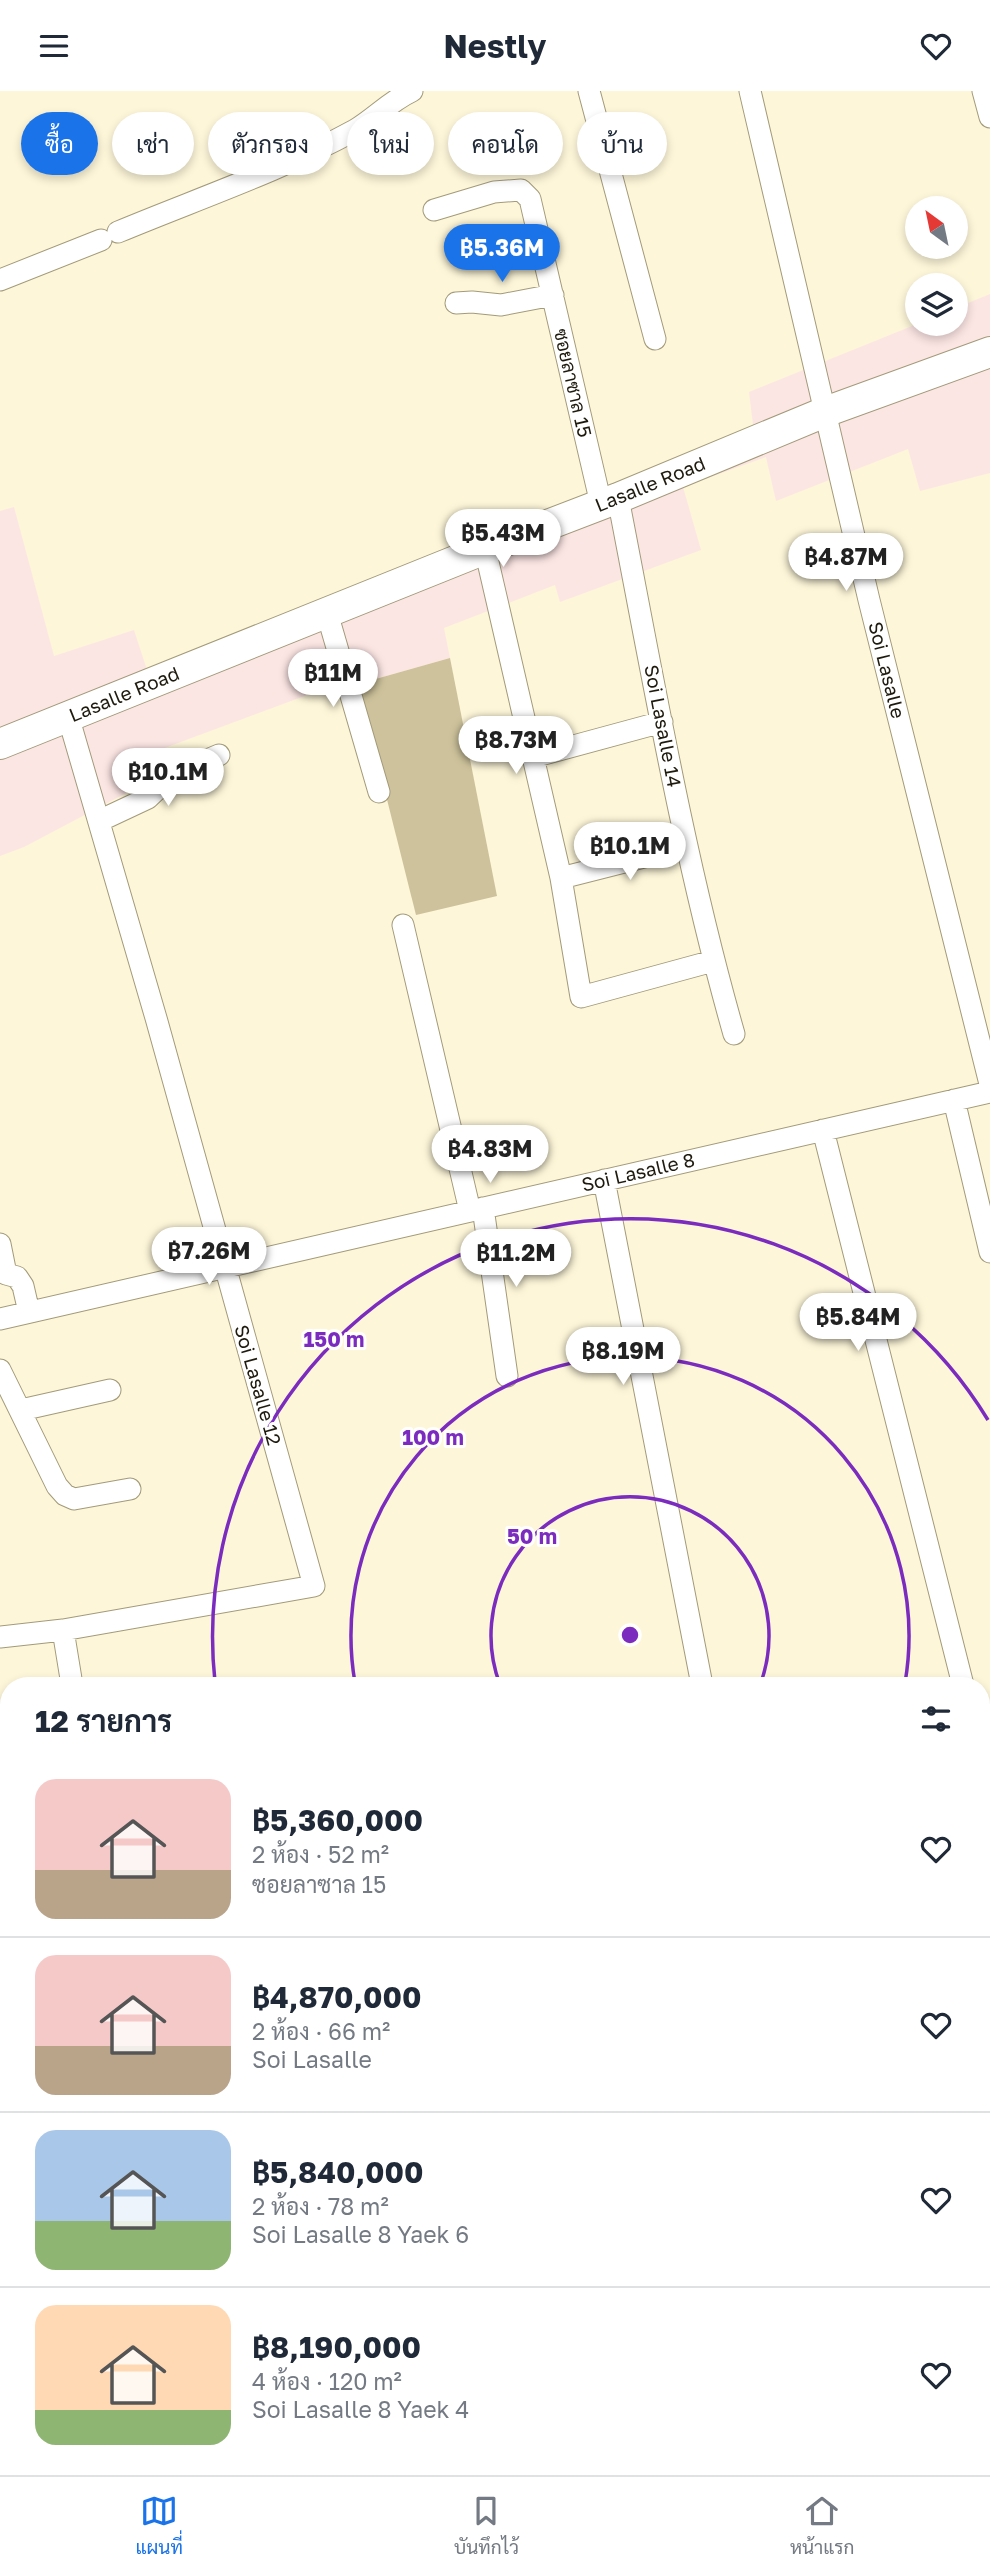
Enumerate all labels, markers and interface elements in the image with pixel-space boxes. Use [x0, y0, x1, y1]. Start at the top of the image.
icon: menu [35, 27, 73, 65]
text: Nestly [443, 27, 547, 65]
icon: heart [917, 27, 955, 65]
chip: ซื้อ [21, 112, 98, 175]
chip: เช่า [112, 112, 194, 175]
chip: ตัวกรอง [208, 112, 333, 175]
chip: ใหม่ [347, 112, 434, 175]
chip: คอนโด [448, 112, 563, 175]
chip: บ้าน [577, 112, 667, 175]
north arrow [905, 196, 968, 259]
map controls [905, 196, 968, 336]
pin: ฿5.36M [445, 225, 559, 284]
text: ฿5.36M [460, 233, 544, 261]
button: layers [905, 273, 968, 336]
street label: ซอยลาซาล 15 [550, 326, 597, 439]
street label: Lasalle Road [591, 451, 708, 516]
pin: ฿5.43M [446, 510, 560, 569]
text: ฿5.43M [461, 518, 545, 546]
pin: ฿4.87M [789, 533, 903, 593]
text: ฿4.87M [804, 542, 888, 570]
street label: Soi Lasalle [864, 619, 911, 721]
pin: ฿11M [292, 649, 374, 709]
text: ฿11M [304, 658, 362, 686]
street label: Lasalle Road [65, 661, 182, 726]
street label: Soi Lasalle 14 [640, 663, 687, 789]
pin: ฿8.73M [459, 717, 573, 776]
text: ฿8.73M [475, 725, 557, 753]
pin: ฿10.1M [111, 749, 225, 808]
text: ฿10.1M [128, 757, 208, 785]
pin: ฿10.1M [573, 823, 687, 882]
text: ฿10.1M [590, 831, 670, 859]
pin: ฿4.83M [433, 1125, 547, 1185]
text: ฿4.83M [448, 1134, 532, 1162]
street label: Soi Lasalle 8 [579, 1147, 697, 1196]
pin: ฿7.26M [152, 1227, 266, 1287]
pin: ฿11.2M [459, 1229, 573, 1289]
text: ฿7.26M [168, 1236, 250, 1264]
text: ฿11.2M [476, 1238, 556, 1266]
pin: ฿5.84M [801, 1293, 915, 1353]
text: ฿5.84M [816, 1302, 900, 1330]
street label: Soi Lasalle 12 [230, 1322, 287, 1448]
text: 150 m [304, 1326, 364, 1352]
pin: ฿8.19M [566, 1327, 680, 1387]
text: ฿8.19M [582, 1336, 664, 1364]
text: 100 m [402, 1424, 464, 1450]
text: 50 m [507, 1523, 557, 1549]
centre of rings [618, 1623, 642, 1647]
icon: filters [917, 1700, 955, 1738]
text: 12 รายการ [35, 1703, 172, 1739]
text: ฿5,360,000 [252, 1802, 423, 1838]
icon: home [91, 1807, 175, 1891]
icon: heart [917, 1830, 955, 1868]
text: 2 ห้อง · 52 m² [252, 1840, 389, 1868]
text: ซอยลาซาล 15 [252, 1870, 386, 1898]
text: ฿4,870,000 [252, 1979, 422, 2015]
icon: home [91, 1983, 175, 2067]
icon: heart [917, 2006, 955, 2044]
text: 2 ห้อง · 66 m² [252, 2017, 390, 2045]
text: Soi Lasalle [252, 2045, 372, 2073]
text: ฿5,840,000 [252, 2154, 424, 2190]
icon: home [91, 2158, 175, 2242]
icon: heart [917, 2181, 955, 2219]
text: 2 ห้อง · 78 m² [252, 2192, 389, 2220]
text: Soi Lasalle 8 Yaek 6 [252, 2220, 469, 2248]
text: ฿8,190,000 [252, 2329, 421, 2365]
icon: home [91, 2333, 175, 2417]
icon: heart [917, 2356, 955, 2394]
text: 4 ห้อง · 120 m² [252, 2367, 402, 2395]
text: Soi Lasalle 8 Yaek 4 [252, 2395, 469, 2423]
tab: แผนที่ [136, 2492, 183, 2558]
tab: บันทึกไว้ [454, 2492, 519, 2558]
tab: หน้าแรก [790, 2492, 854, 2558]

